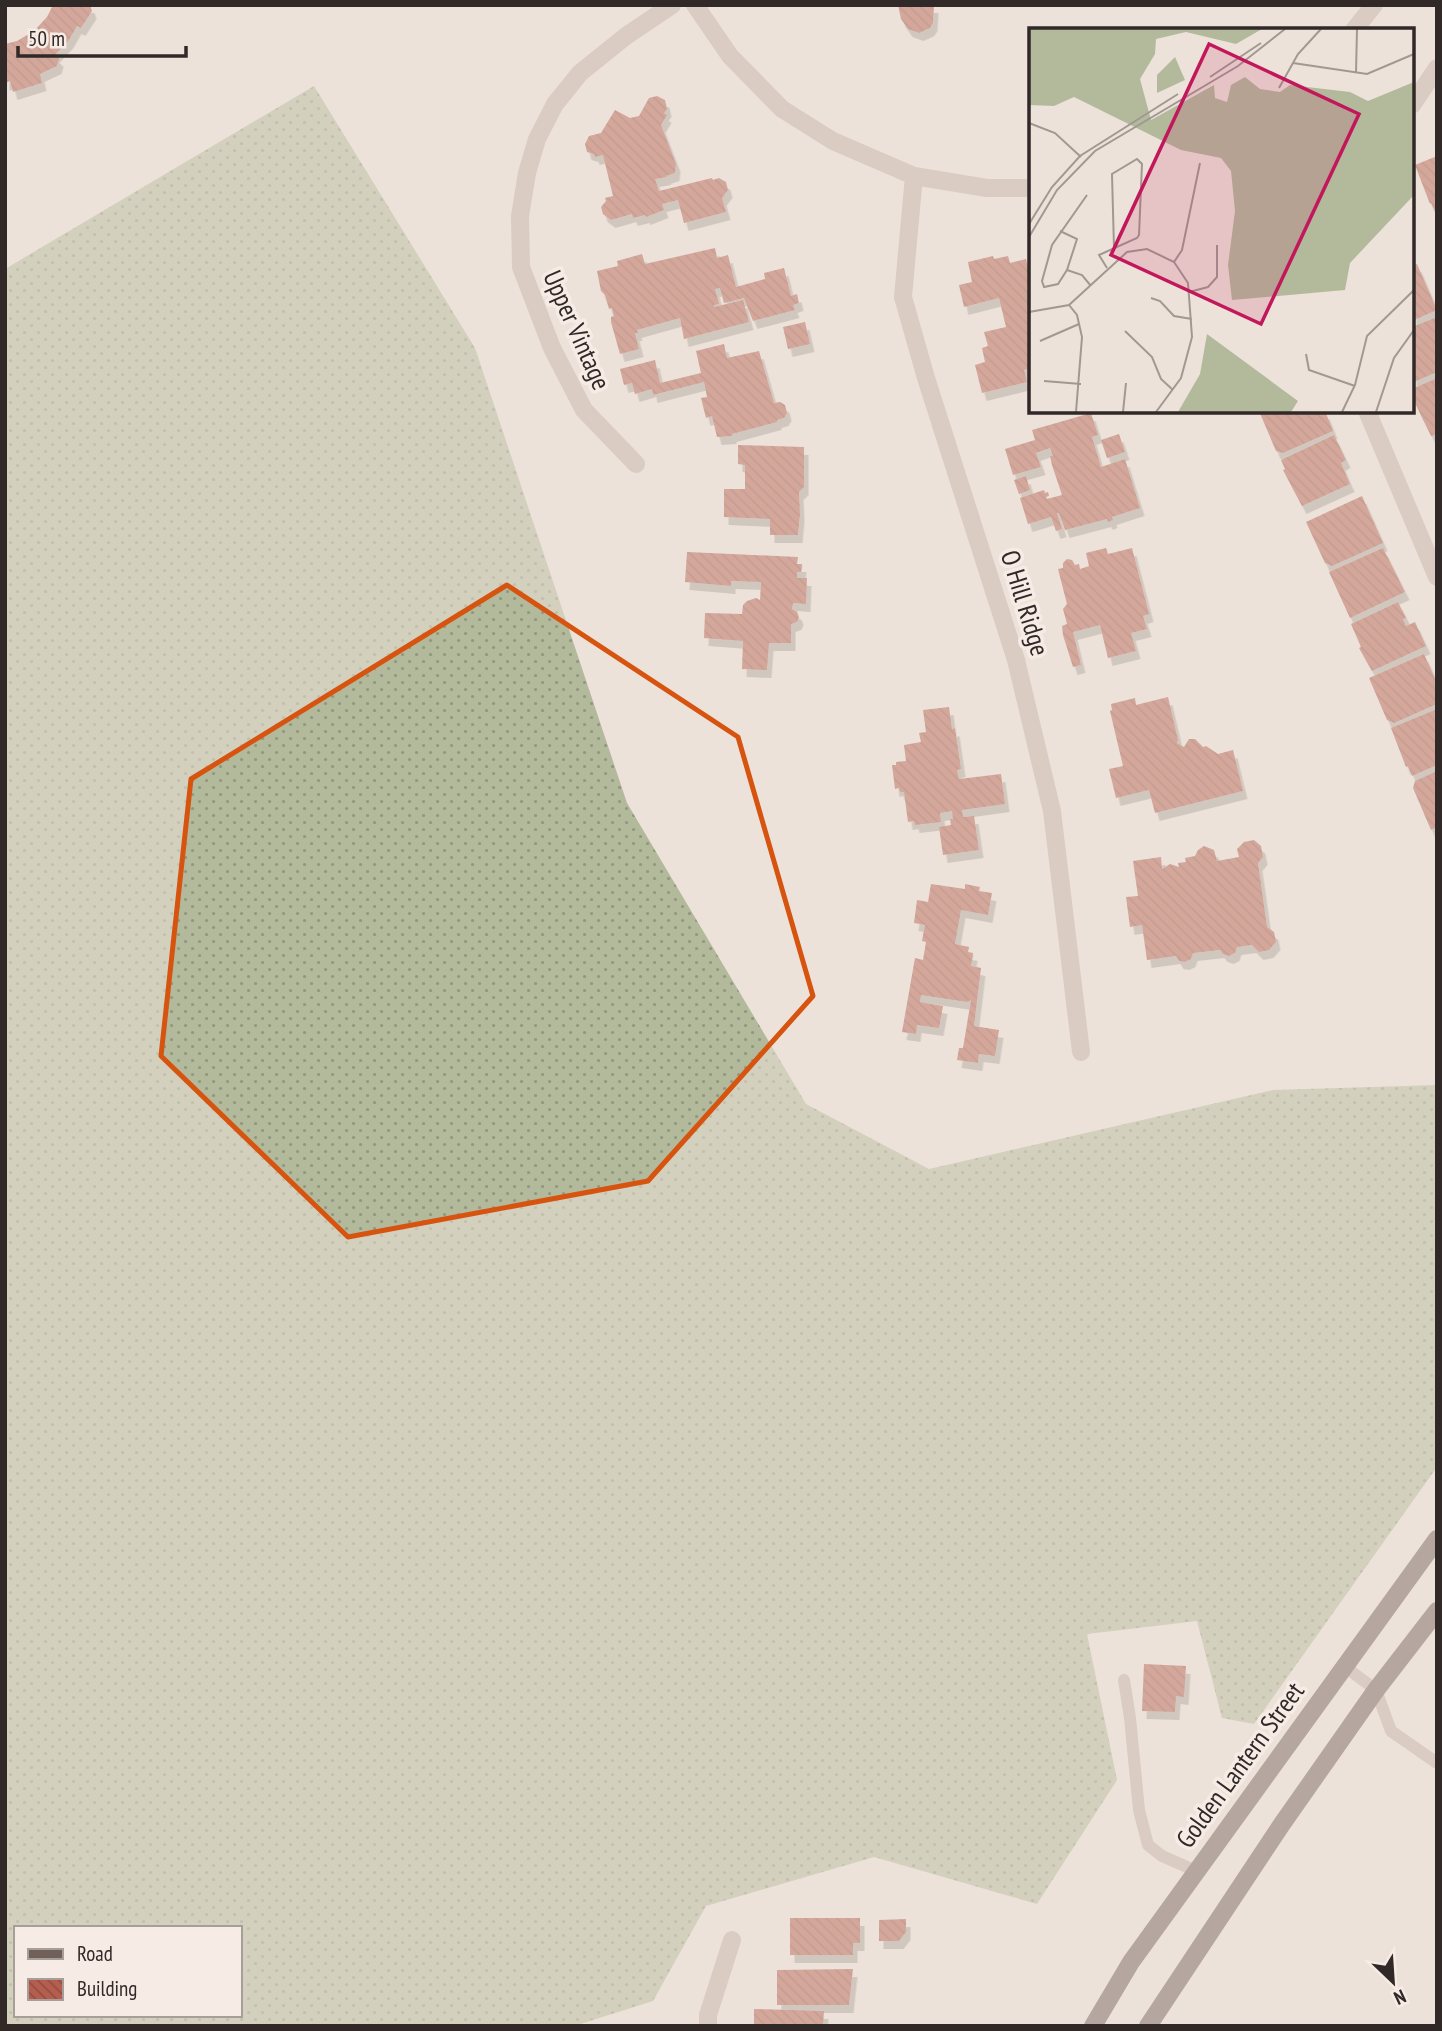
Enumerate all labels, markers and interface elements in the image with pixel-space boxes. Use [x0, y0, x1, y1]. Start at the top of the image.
scale bar [18, 14, 186, 58]
text: 50 m [28, 25, 65, 52]
inset map [1029, 28, 1414, 413]
street label: Upper Vintage [536, 265, 618, 395]
street label: O Hill Ridge [994, 546, 1057, 659]
street label: Golden Lantern Street [1168, 1675, 1311, 1854]
legend [14, 1926, 242, 2017]
text: Road [77, 1940, 113, 1967]
north arrow [1358, 1947, 1428, 2017]
text: Building [77, 1975, 137, 2002]
text: N [1390, 1984, 1410, 2010]

